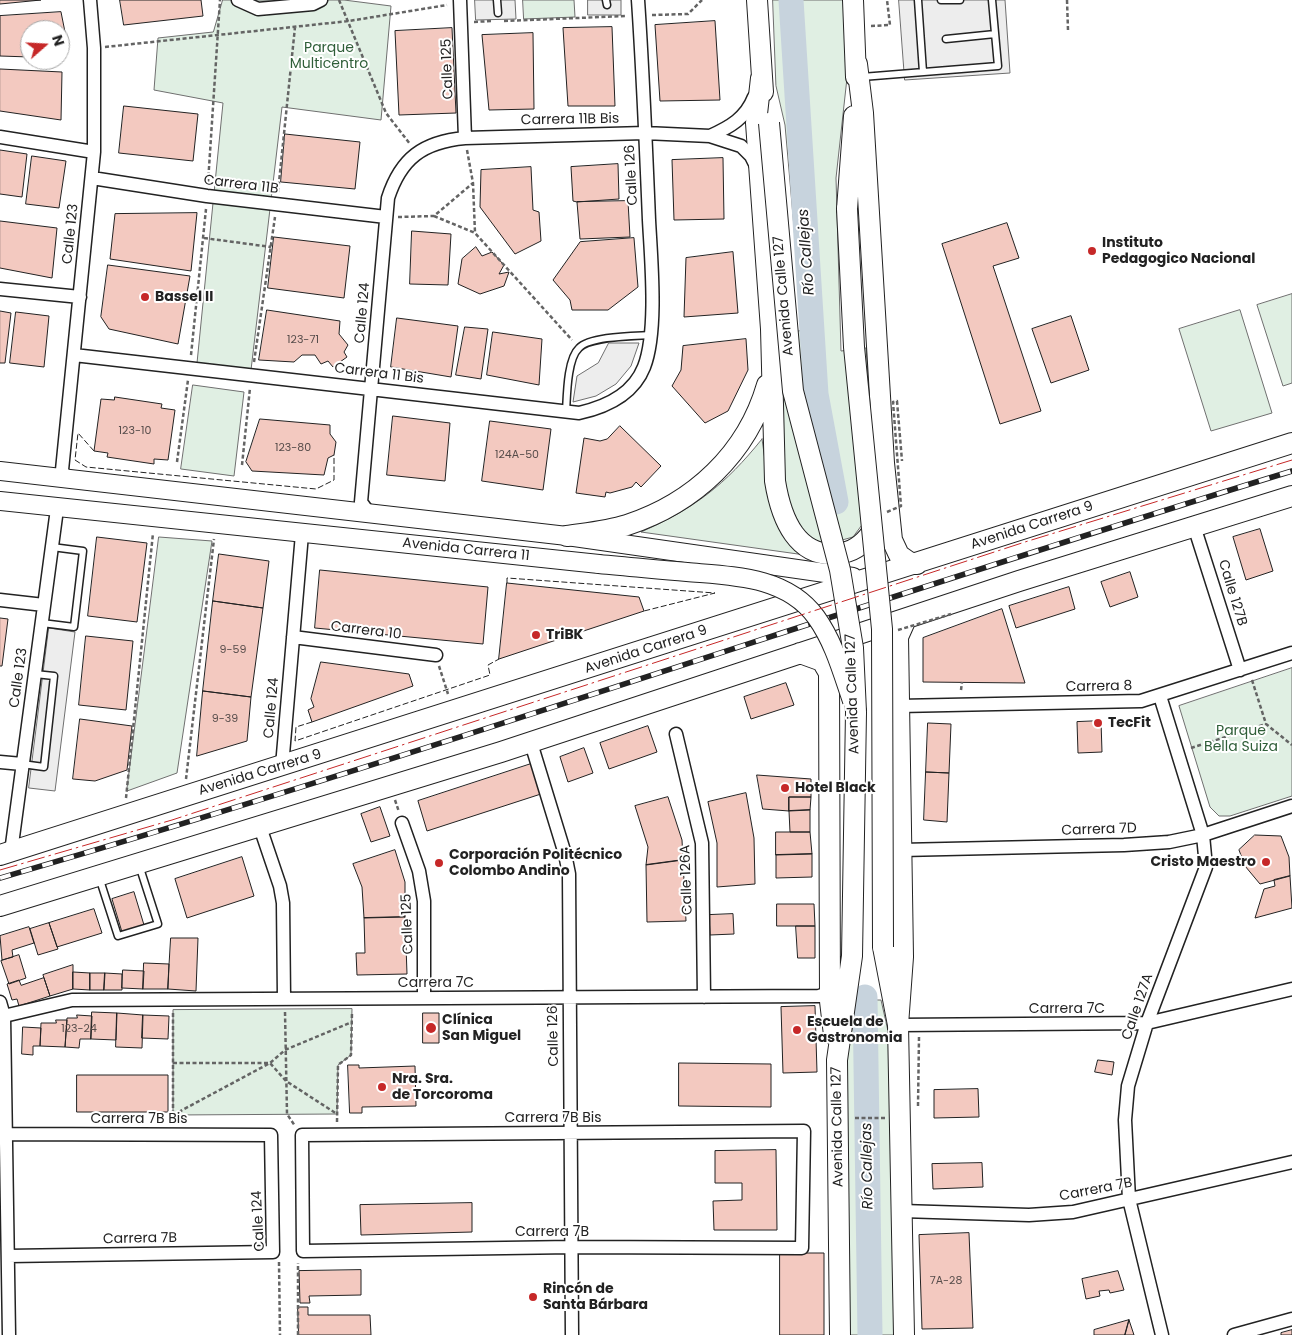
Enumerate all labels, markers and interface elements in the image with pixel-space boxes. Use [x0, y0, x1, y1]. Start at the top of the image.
north arrow [20, 20, 70, 70]
text: N [47, 32, 69, 49]
street label: Calle 125 [439, 38, 457, 100]
park label: Parque Multicentro [290, 40, 368, 72]
street label: Carrera 11B Bis [521, 111, 619, 129]
street label: Calle 126 [622, 144, 642, 206]
street label: Carrera 11B [203, 172, 279, 198]
street label: Calle 123 [59, 203, 83, 265]
water label: Río Callejas [795, 208, 819, 296]
street label: Avenida Calle 127 [770, 235, 798, 357]
place label: Instituto Pedagogico Nacional [1102, 235, 1255, 268]
marker: Instituto Pedagogico Nacional [1086, 245, 1098, 257]
street label: Calle 124 [352, 282, 374, 344]
place label: Bassel II [155, 289, 213, 305]
marker: Bassel II [139, 291, 151, 303]
house number: 123-71 [287, 333, 319, 347]
street label: Carrera 11 Bis [333, 360, 425, 388]
house number: 123-10 [119, 424, 151, 438]
house number: 123-80 [275, 441, 311, 455]
house number: 124A-50 [495, 448, 539, 462]
street label: Avenida Carrera 9 [969, 498, 1095, 554]
street label: Avenida Carrera 11 [402, 535, 530, 565]
street label: Calle 127B [1214, 558, 1250, 628]
street label: Carrera 10 [330, 618, 402, 644]
street label: Avenida Carrera 9 [583, 622, 709, 678]
place label: TriBK [546, 627, 583, 643]
marker: TriBK [530, 629, 542, 641]
street label: Avenida Calle 127 [842, 633, 864, 755]
house number: 9-59 [220, 643, 246, 657]
street label: Calle 123 [6, 647, 32, 709]
street label: Calle 124 [261, 677, 283, 739]
street label: Carrera 8 [1066, 678, 1132, 696]
house number: 9-39 [212, 712, 238, 726]
place label: TecFit [1108, 715, 1151, 731]
marker: TecFit [1092, 717, 1104, 729]
park label: Parque Bella Suiza [1204, 723, 1278, 756]
street label: Avenida Carrera 9 [196, 746, 324, 800]
place label: Hotel Black [795, 780, 876, 796]
marker: Hotel Black [779, 782, 791, 794]
street label: Carrera 7D [1061, 820, 1137, 840]
street label: Calle 126A [677, 845, 697, 915]
place label: Corporación Politécnico Colombo Andino [449, 847, 622, 880]
place label: Cristo Maestro [1150, 854, 1256, 870]
marker: Cristo Maestro [1260, 856, 1272, 868]
marker: Corporación Politécnico Colombo Andino [433, 857, 445, 869]
street label: Calle 125 [399, 893, 417, 955]
street label: Calle 127A [1119, 972, 1157, 1042]
street label: Carrera 7C [398, 975, 474, 991]
street label: Carrera 7C [1029, 1001, 1105, 1017]
street label: Calle 126 [545, 1005, 563, 1067]
place label: Clínica San Miguel [442, 1012, 521, 1044]
place label: Escuela de Gastronomia [807, 1014, 902, 1046]
marker: Clínica San Miguel [424, 1021, 438, 1035]
house number: 123-24 [61, 1022, 97, 1036]
marker: Escuela de Gastronomia [791, 1024, 803, 1036]
street label: Avenida Calle 127 [829, 1066, 847, 1188]
place label: Nra. Sra. de Torcoroma [392, 1071, 493, 1104]
marker: Nra. Sra. de Torcoroma [376, 1081, 388, 1093]
street label: Carrera 7B Bis [504, 1110, 602, 1126]
street label: Carrera 7B Bis [90, 1111, 188, 1127]
water label: Río Callejas [858, 1122, 878, 1210]
street label: Carrera 7B [1058, 1175, 1134, 1205]
street label: Calle 124 [249, 1190, 269, 1252]
street label: Carrera 7B [515, 1224, 589, 1240]
street label: Carrera 7B [103, 1230, 177, 1248]
house number: 7A-28 [930, 1274, 962, 1288]
place label: Rincón de Santa Bárbara [543, 1281, 648, 1314]
marker: Rincón de Santa Bárbara [527, 1291, 539, 1303]

